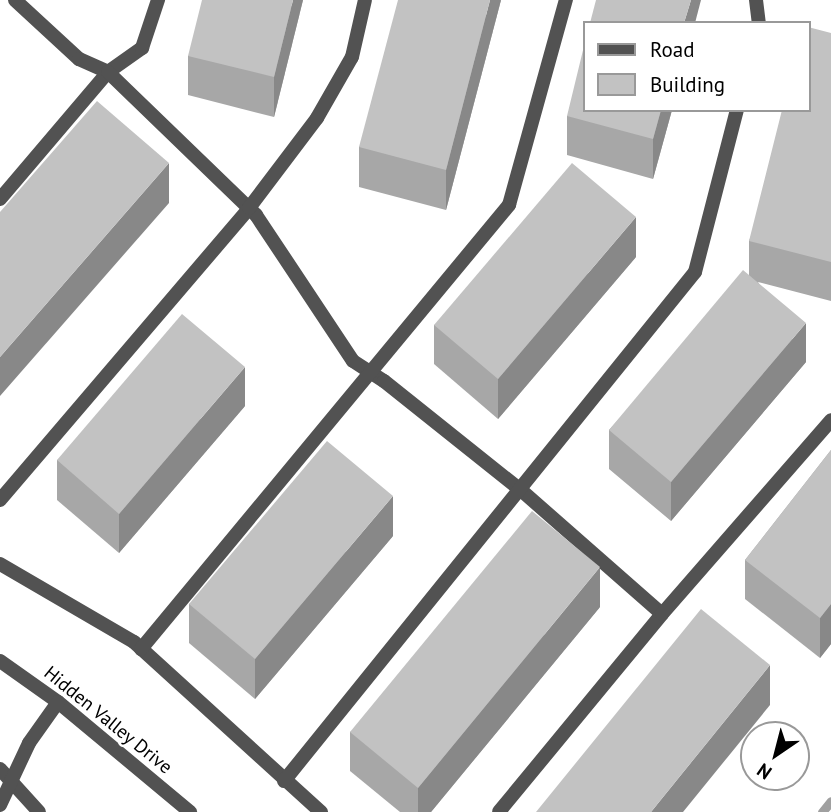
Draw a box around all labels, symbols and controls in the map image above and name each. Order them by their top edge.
legend [582,21,810,112]
text: Road [650,36,694,63]
text: Building [650,71,725,98]
street label: Hidden Valley Drive [39,661,177,779]
north arrow [740,721,810,791]
text: N [752,758,776,785]

